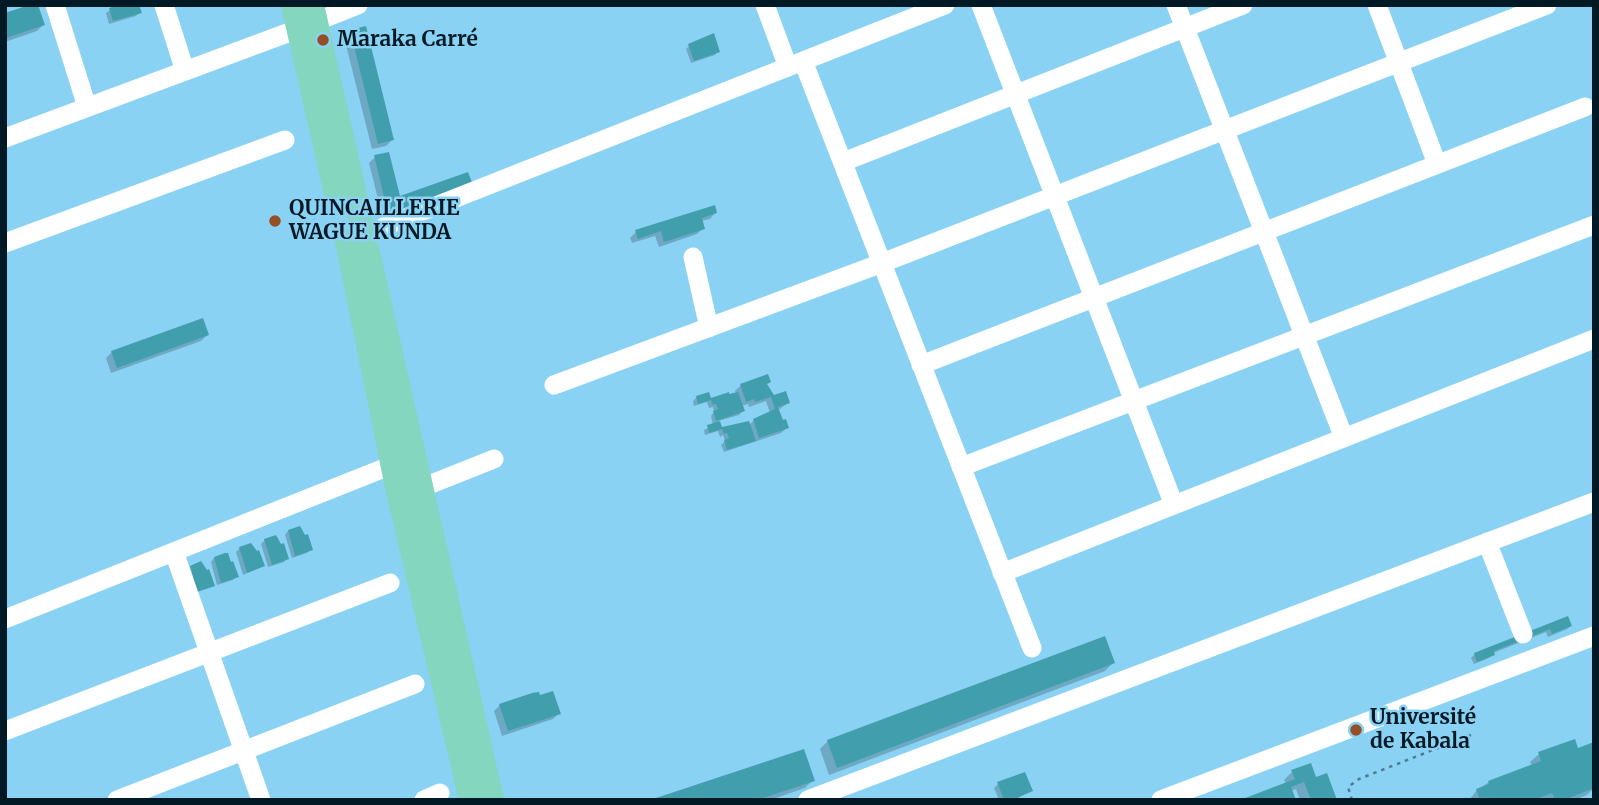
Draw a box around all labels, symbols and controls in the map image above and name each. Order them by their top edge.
place label: Maraka Carré [337,27,478,53]
marker: Maraka Carré [315,32,331,48]
place label: QUINCAILLERIE WAGUE KUNDA [289,196,460,246]
marker: QUINCAILLERIE WAGUE KUNDA [267,213,283,229]
place label: Université de Kabala [1370,705,1476,755]
marker: Université de Kabala [1348,722,1364,738]

